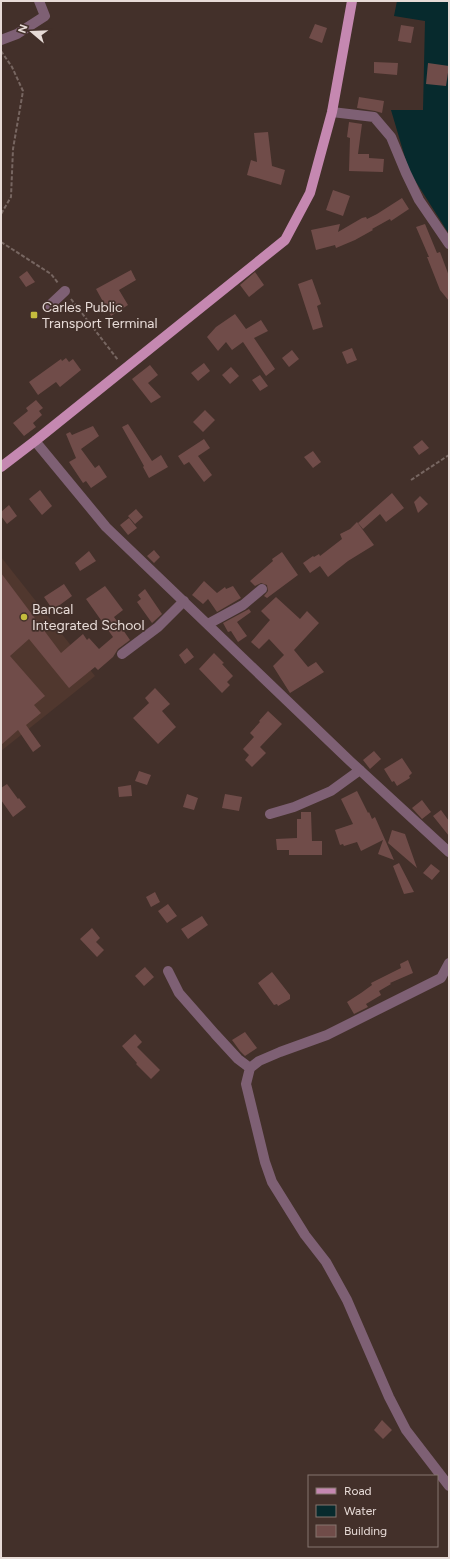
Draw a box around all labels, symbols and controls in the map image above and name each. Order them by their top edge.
north arrow [12,12,52,52]
text: N [15,23,31,35]
place label: Carles Public Transport Terminal [42,299,158,332]
marker: Carles Public Transport Terminal [29,310,39,320]
place label: Bancal Integrated School [32,601,144,634]
marker: Bancal Integrated School [19,612,29,622]
legend [308,1475,438,1547]
text: Road [344,1484,372,1498]
text: Water [344,1504,376,1518]
text: Building [344,1524,387,1538]

